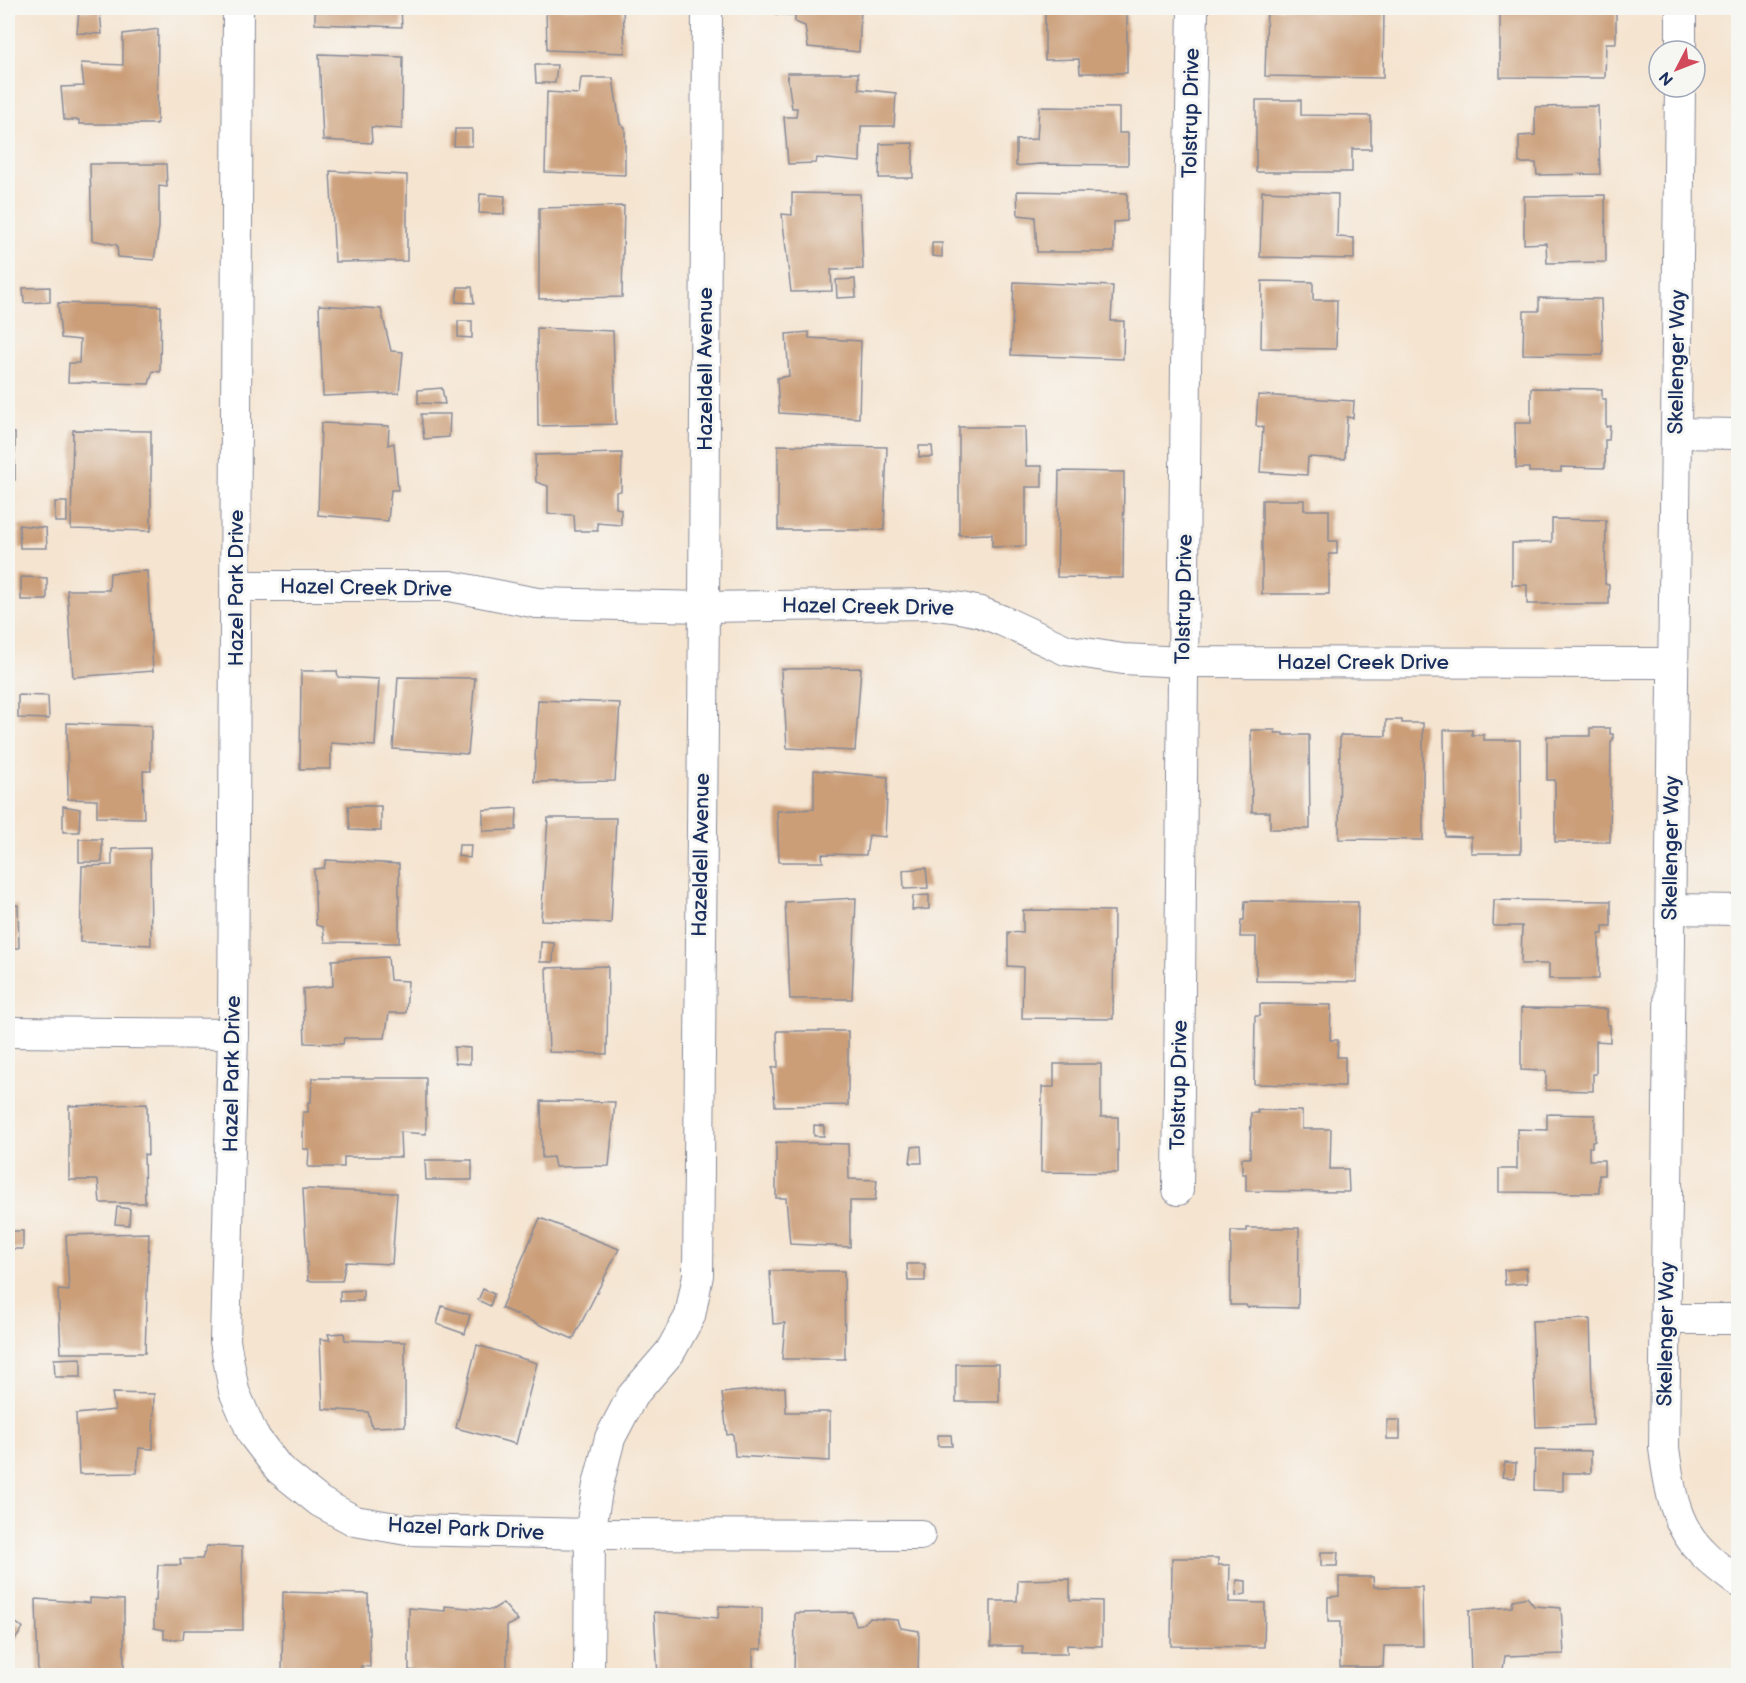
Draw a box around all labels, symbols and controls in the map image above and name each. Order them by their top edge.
north arrow [1647,39,1707,99]
street label: Tolstrup Drive [1177,48,1205,178]
text: N [1656,67,1678,89]
street label: Hazeldell Avenue [693,287,718,451]
street label: Skellenger Way [1663,289,1691,435]
street label: Hazel Park Drive [224,510,249,666]
street label: Tolstrup Drive [1170,534,1198,664]
street label: Hazel Creek Drive [280,574,452,602]
street label: Hazel Creek Drive [782,593,954,621]
street label: Hazel Creek Drive [1277,650,1449,675]
street label: Hazeldell Avenue [687,773,715,937]
street label: Skellenger Way [1657,775,1685,921]
street label: Hazel Park Drive [218,995,246,1153]
street label: Tolstrup Drive [1165,1020,1193,1150]
street label: Skellenger Way [1652,1261,1680,1407]
street label: Hazel Park Drive [387,1512,545,1546]

